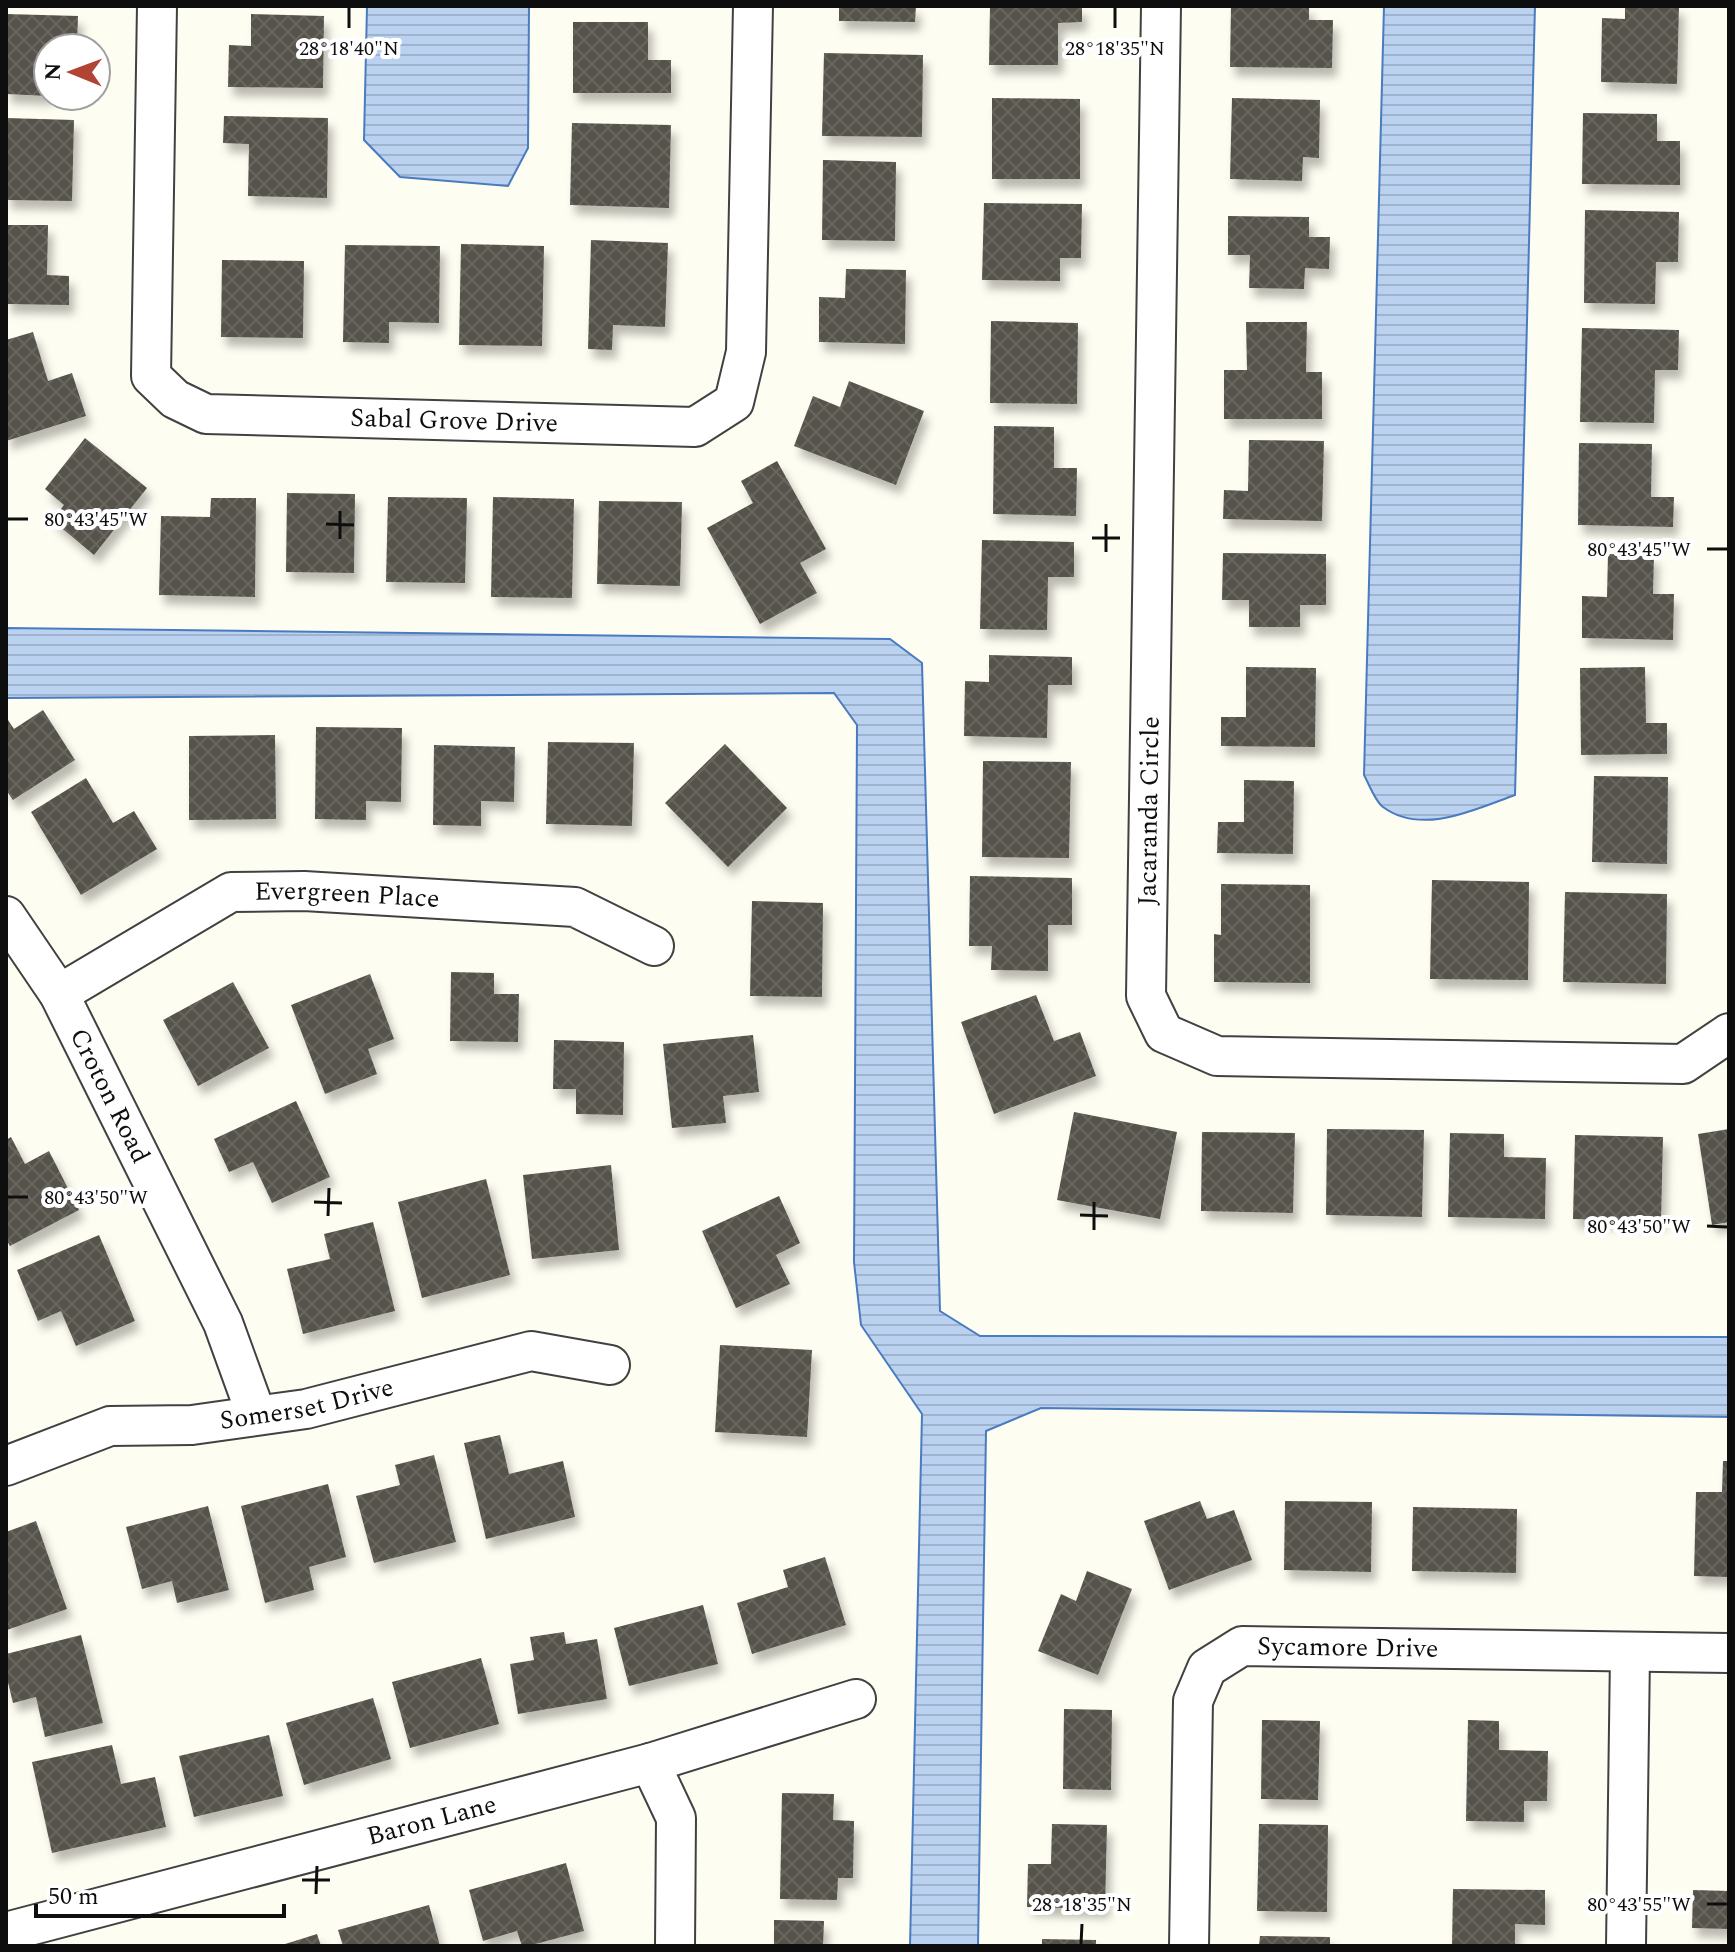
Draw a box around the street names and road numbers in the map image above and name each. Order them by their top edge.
street label: Sabal Grove Drive [350,398,559,443]
street label: Jacaranda Circle [1127,716,1171,906]
street label: Evergreen Place [254,871,441,919]
street label: Croton Road [59,1021,160,1170]
street label: Somerset Drive [217,1367,398,1441]
street label: Sycamore Drive [1257,1626,1439,1669]
street label: Baron Lane [362,1784,501,1857]

